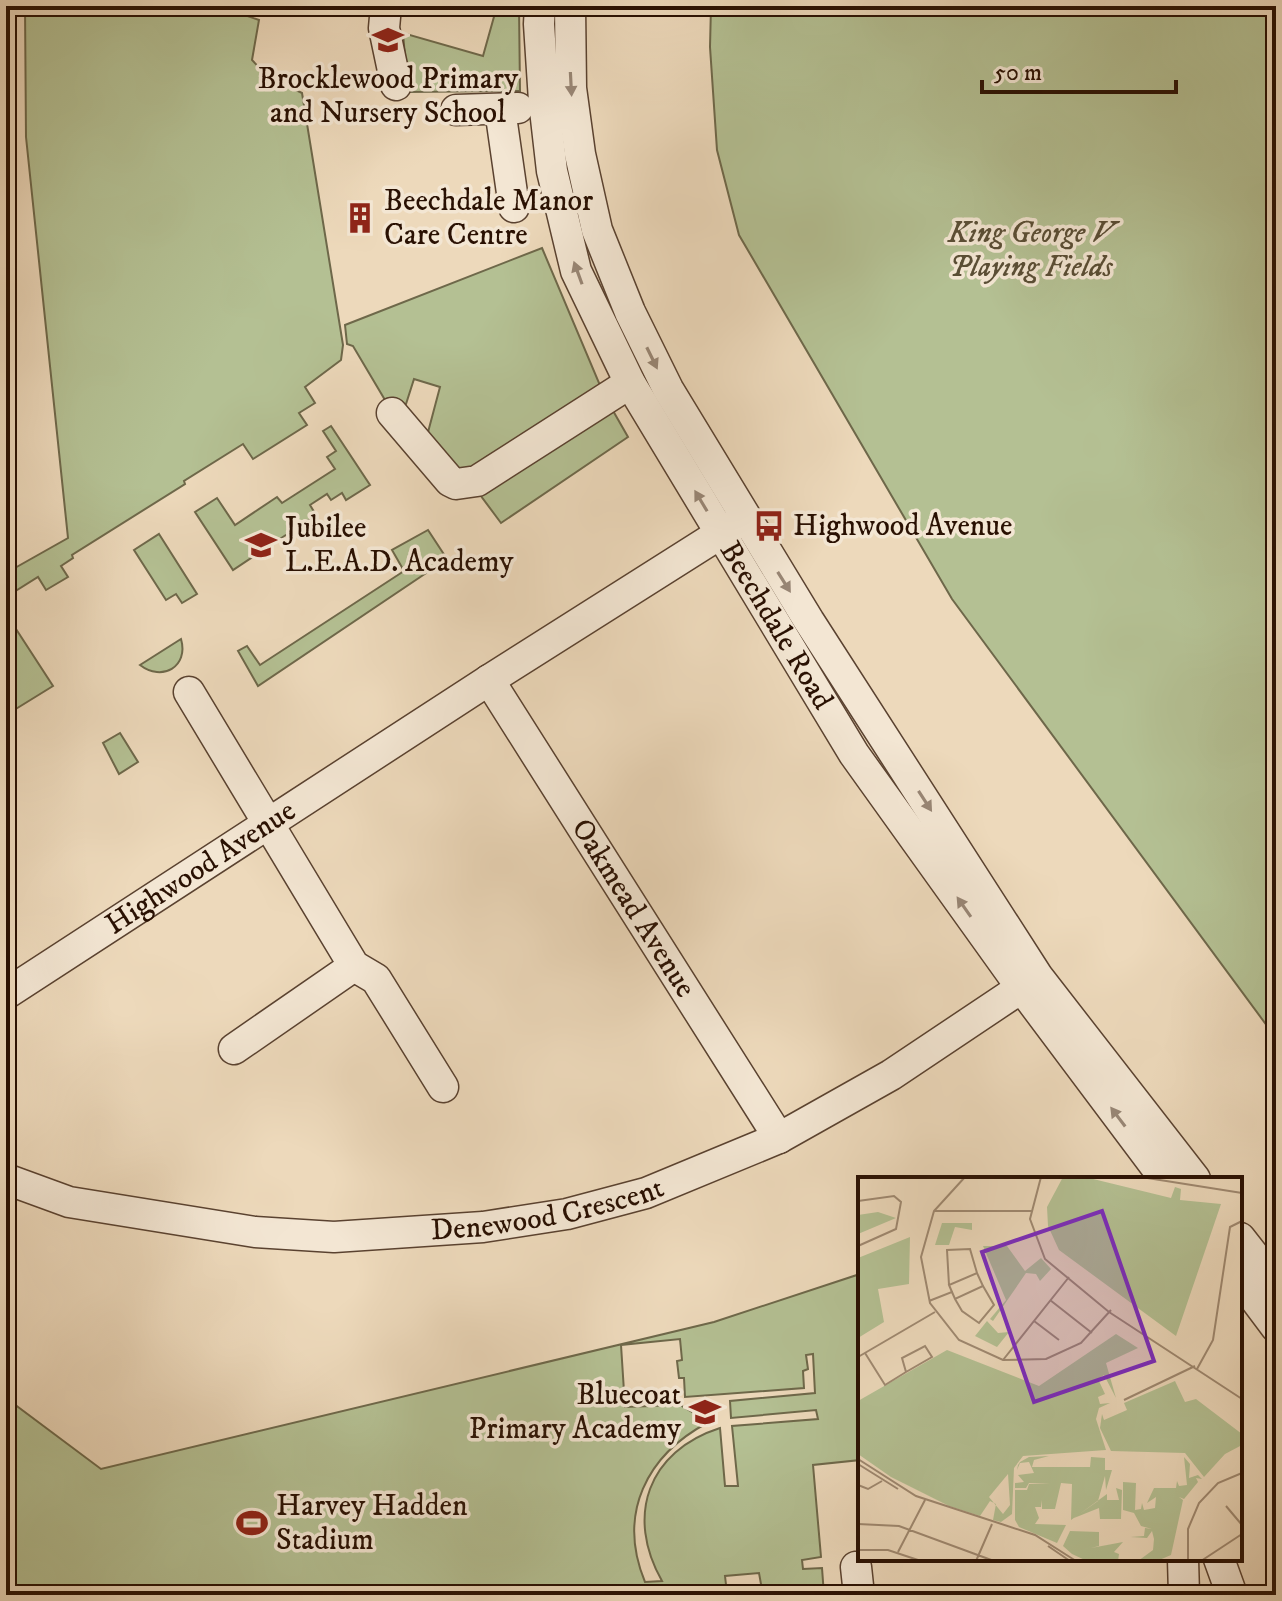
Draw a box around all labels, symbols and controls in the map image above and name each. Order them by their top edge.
school or university icon: Brocklewood Primary and Nursery School [371,23,405,57]
scale bar [982,44,1176,94]
text: 50 m [994,58,1042,88]
place label: Brocklewood Primary and Nursery School [258,61,519,132]
one-way arrow [565,72,578,97]
place label: Beechdale Manor Care Centre [384,183,593,254]
building icon: Beechdale Manor Care Centre [343,201,377,235]
park label: King George V Playing Fields [947,215,1121,286]
one-way arrow [571,261,584,285]
one-way arrow [646,346,659,369]
one-way arrow [694,490,708,512]
place label: Highwood Avenue [793,508,1012,545]
bus stop icon: Highwood Avenue [752,509,786,543]
place label: Jubilee L.E.A.D. Academy [282,510,514,581]
school or university icon: Jubilee L.E.A.D. Academy [244,528,278,562]
street label: Beechdale Road [711,535,841,716]
one-way arrow [777,571,791,593]
one-way arrow [917,790,932,811]
street label: Highwood Avenue [98,792,303,943]
street label: Oakmead Avenue [563,812,704,1004]
one-way arrow [957,896,972,917]
one-way arrow [1110,1106,1126,1127]
street label: Denewood Crescent [430,1169,669,1249]
inset map [858,1177,1242,1561]
place label: Bluecoat Primary Academy [469,1377,682,1448]
school or university icon: Bluecoat Primary Academy [688,1395,722,1429]
place label: Harvey Hadden Stadium [276,1488,468,1559]
sports icon: Harvey Hadden Stadium [235,1506,269,1540]

